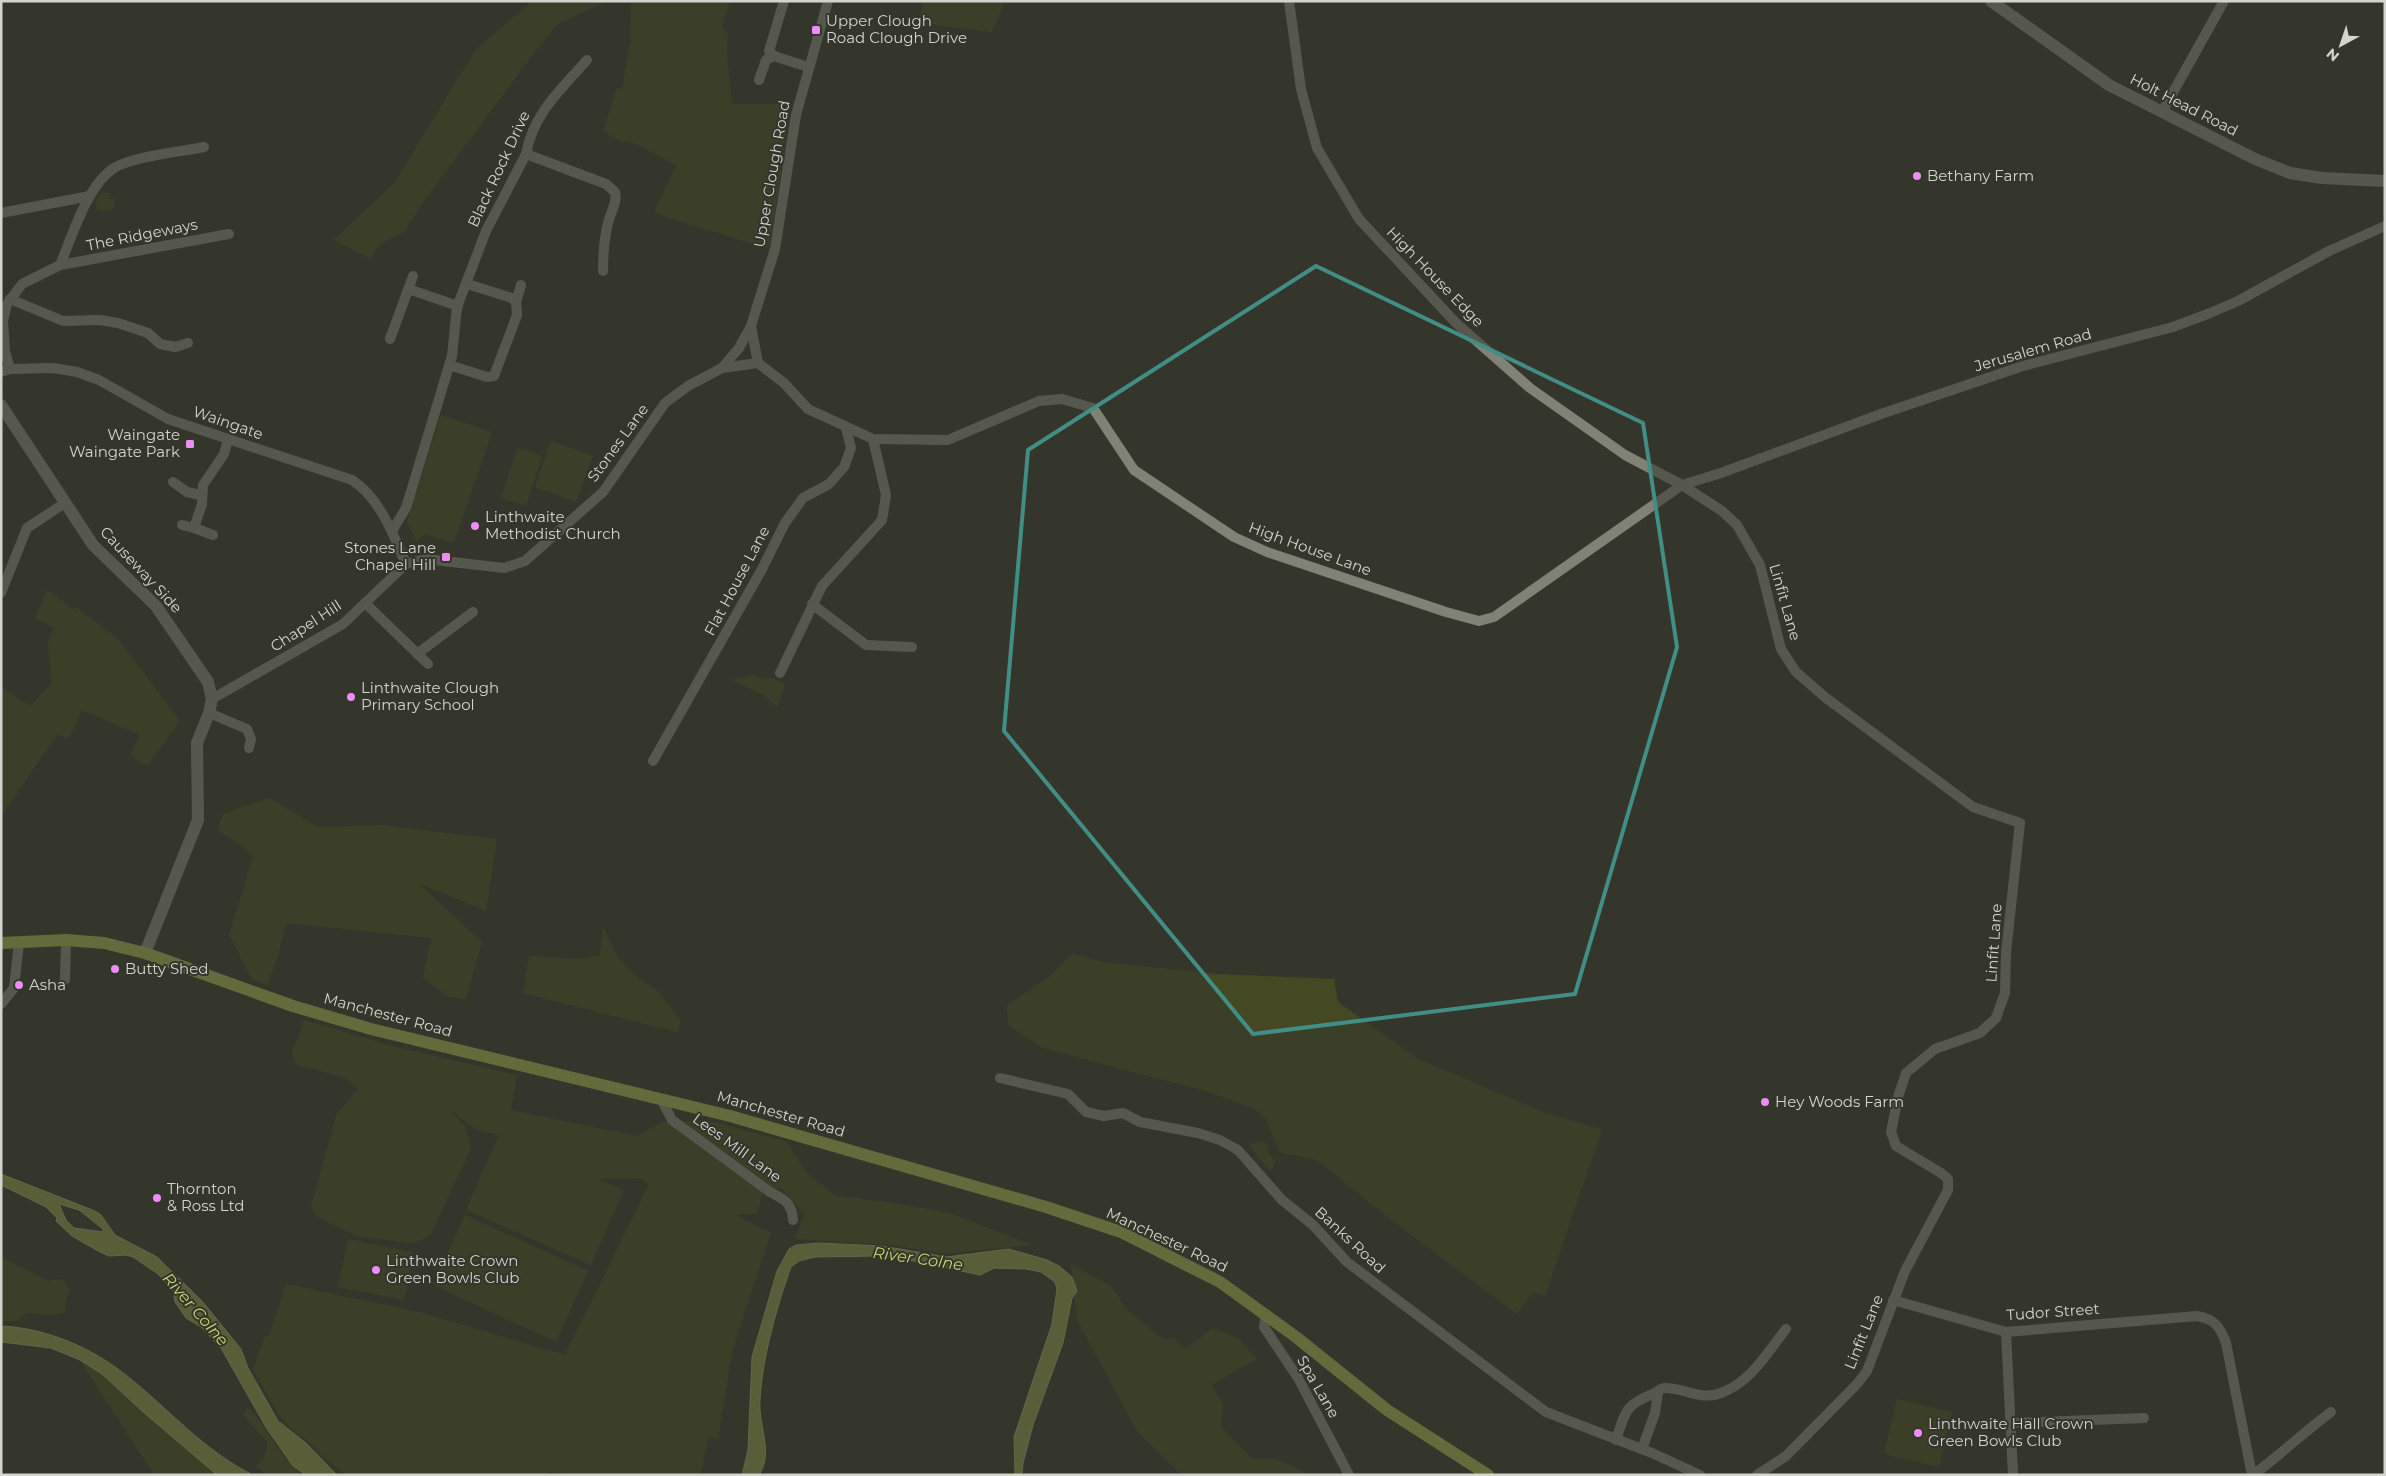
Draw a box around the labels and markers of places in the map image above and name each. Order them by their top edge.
place label: Upper Clough Road Clough Drive [826,11,967,47]
marker: Upper Clough Road Clough Drive [810,24,822,36]
place label: Bethany Farm [1927,166,2034,185]
marker: Bethany Farm [1911,170,1923,182]
place label: Waingate Waingate Park [69,425,180,461]
marker: Waingate Waingate Park [184,438,196,450]
place label: Linthwaite Methodist Church [485,507,621,543]
marker: Linthwaite Methodist Church [469,520,481,532]
place label: Stones Lane Chapel Hill [344,538,436,574]
marker: Stones Lane Chapel Hill [440,551,452,563]
place label: Linthwaite Clough Primary School [361,678,499,714]
marker: Linthwaite Clough Primary School [345,691,357,703]
place label: Butty Shed [125,959,208,978]
marker: Butty Shed [109,963,121,975]
place label: Asha [29,975,66,994]
marker: Asha [13,979,25,991]
place label: Hey Woods Farm [1775,1092,1904,1111]
marker: Hey Woods Farm [1759,1096,1771,1108]
place label: Thornton & Ross Ltd [167,1179,245,1215]
marker: Thornton & Ross Ltd [151,1192,163,1204]
place label: Linthwaite Crown Green Bowls Club [386,1251,520,1287]
marker: Linthwaite Crown Green Bowls Club [370,1264,382,1276]
place label: Linthwaite Hall Crown Green Bowls Club [1928,1414,2094,1450]
marker: Linthwaite Hall Crown Green Bowls Club [1912,1427,1924,1439]

